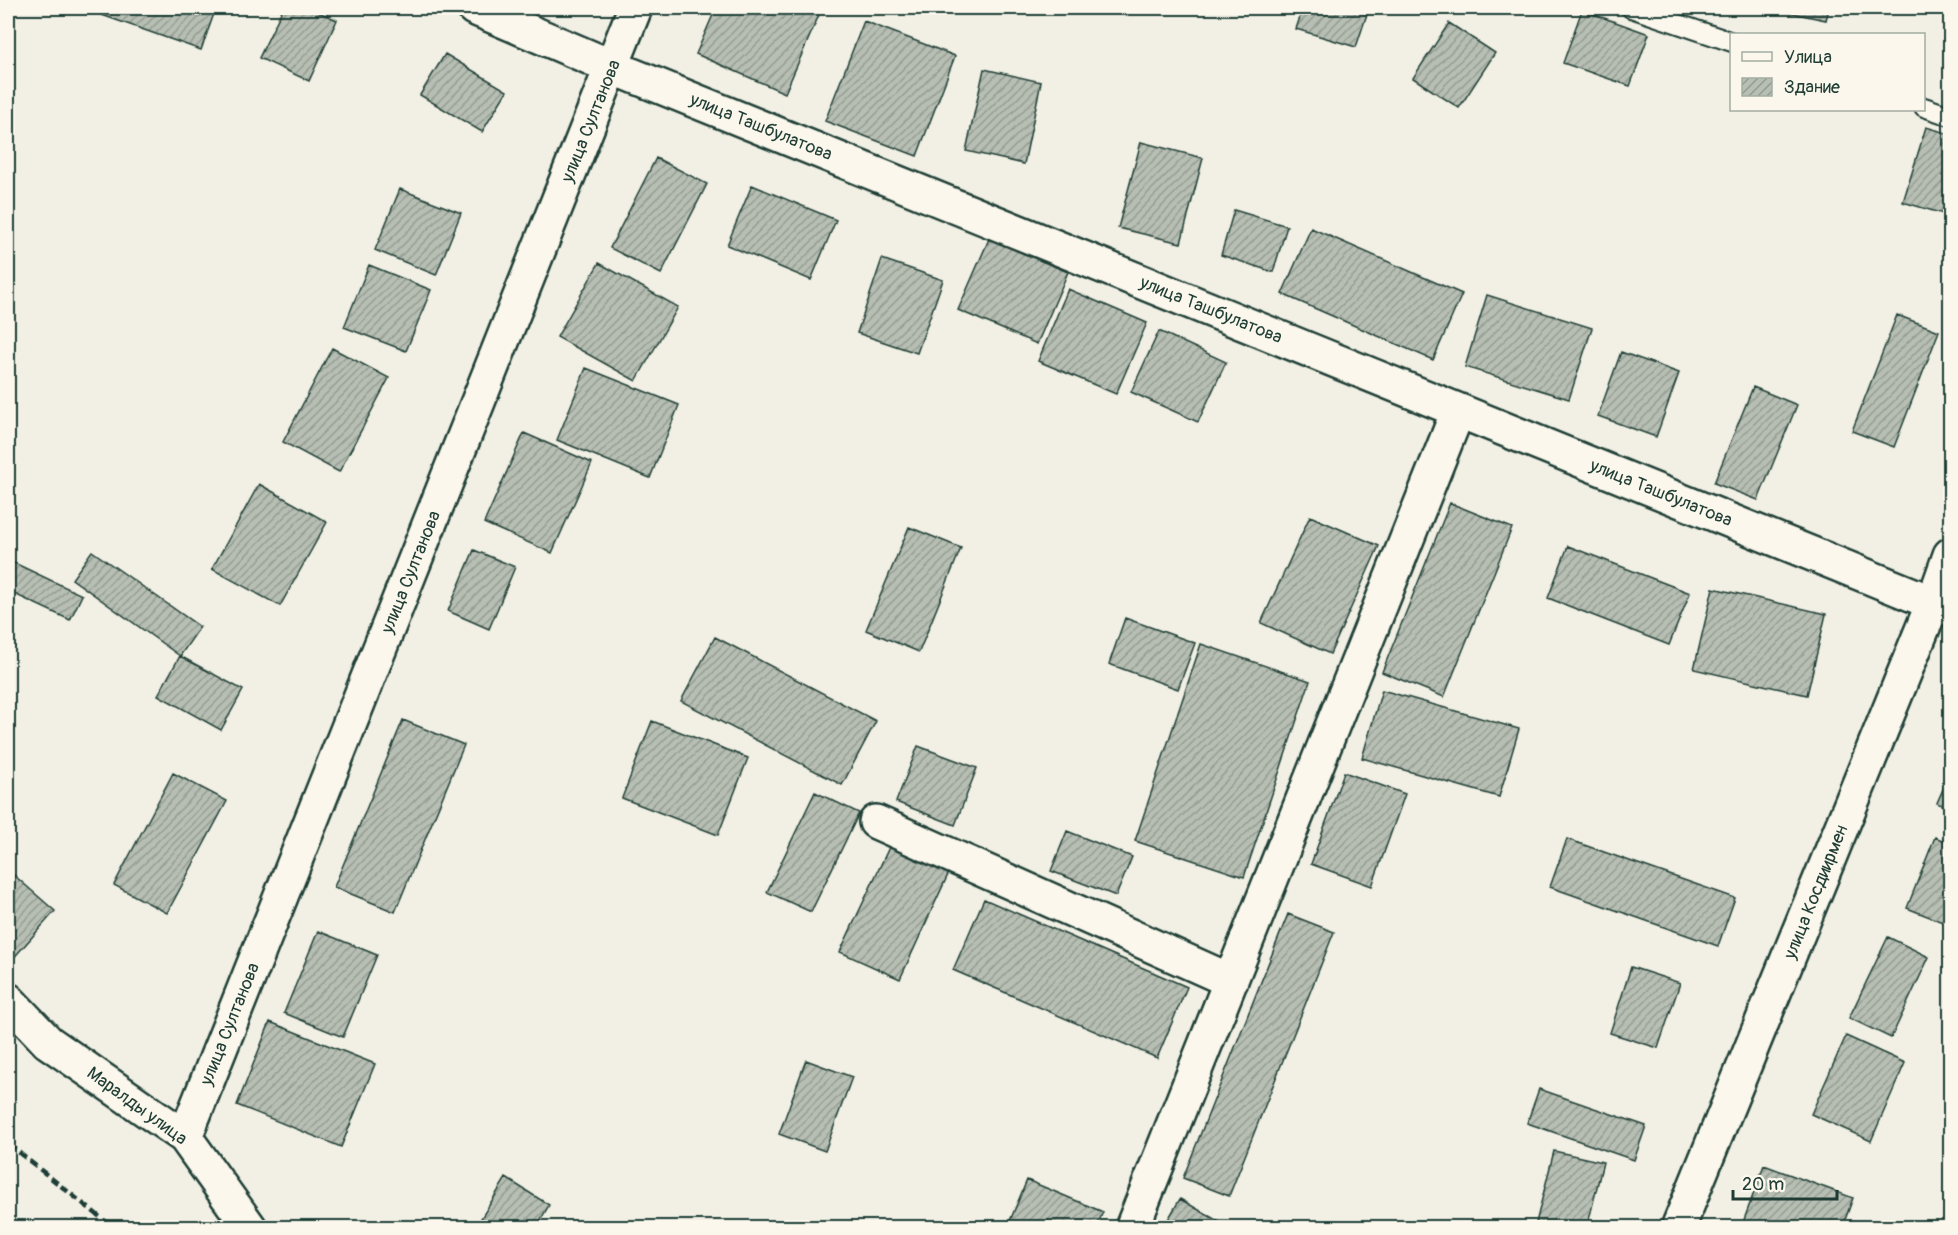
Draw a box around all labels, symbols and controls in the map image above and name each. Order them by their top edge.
legend [1730,33,1925,111]
text: Улица [1784,46,1832,69]
street label: улица Султанова [556,56,626,187]
text: Здание [1784,76,1840,99]
street label: улица Ташбулатова [685,88,836,166]
street label: улица Ташбулатова [1135,271,1286,349]
street label: улица Ташбулатова [1585,454,1736,532]
street label: улица Султанова [376,507,446,638]
street label: улица Косдиирмен [1778,821,1853,963]
street label: улица Султанова [195,959,265,1090]
street label: Маралды улица [82,1062,192,1150]
scale bar [1733,1163,1836,1201]
text: 20 m [1742,1173,1784,1196]

